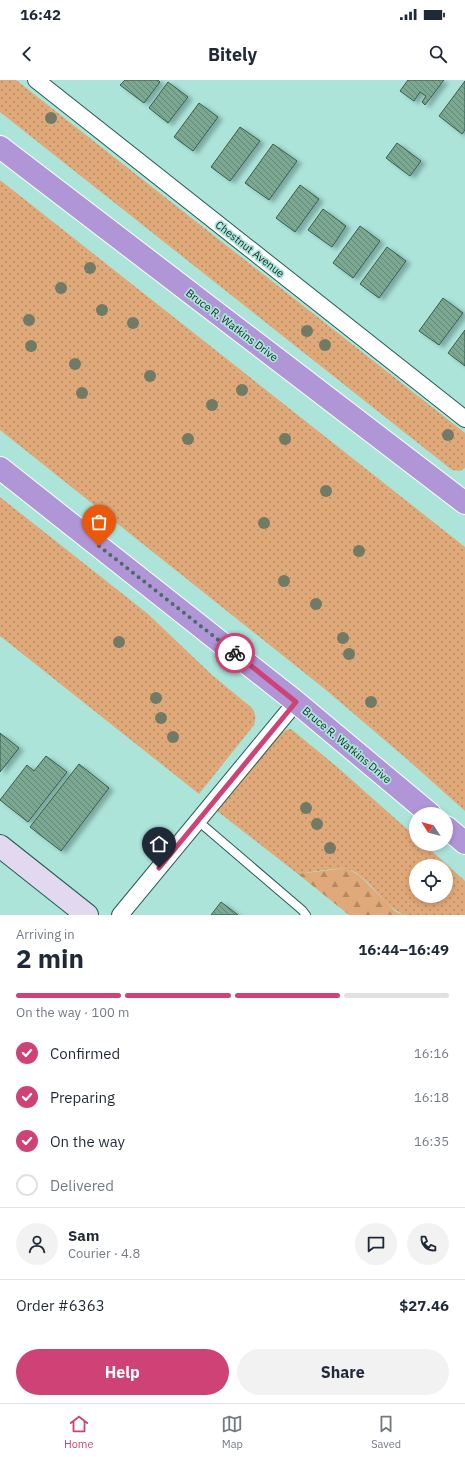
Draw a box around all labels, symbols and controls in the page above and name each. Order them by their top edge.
text: 16:42 [20,5,61,24]
icon: back [16,43,38,65]
text: Bitely [208,43,257,66]
icon: search [427,43,449,65]
street label: Chestnut Avenue [213,218,287,280]
street label: Bruce R. Watkins Drive [183,286,281,364]
pin [82,505,116,546]
icon: bag [88,511,110,533]
courier [215,633,255,673]
icon: bike [224,642,246,664]
street label: Bruce R. Watkins Drive [300,704,394,786]
north arrow [409,807,453,851]
map controls [409,807,453,903]
pin [142,827,176,868]
icon: home [148,833,170,855]
button: locate [409,859,453,903]
text: Arriving in [16,926,75,943]
text: 16:44–16:49 [358,940,449,959]
text: 2 min [16,941,84,975]
text: On the way · 100 m [16,1004,129,1021]
icon: check [16,1042,38,1064]
text: Confirmed [50,1044,120,1063]
text: 16:16 [414,1045,449,1062]
icon: check [16,1086,38,1108]
text: Preparing [50,1088,115,1107]
text: 16:18 [414,1089,449,1106]
icon: check [16,1130,38,1152]
text: On the way [50,1132,125,1151]
text: 16:35 [414,1133,449,1150]
text: Delivered [50,1176,114,1195]
button: person [16,1223,58,1265]
button: chat [355,1223,397,1265]
button: phone [407,1223,449,1265]
text: Sam [68,1226,99,1245]
text: Courier · 4.8 [68,1245,140,1262]
text: Order #6363 [16,1296,105,1315]
text: $27.46 [399,1296,449,1315]
button: Help [16,1349,229,1395]
button: Share [237,1349,449,1395]
tab: Home [64,1413,94,1451]
tab: Map [221,1413,243,1451]
tab: Saved [371,1413,401,1451]

